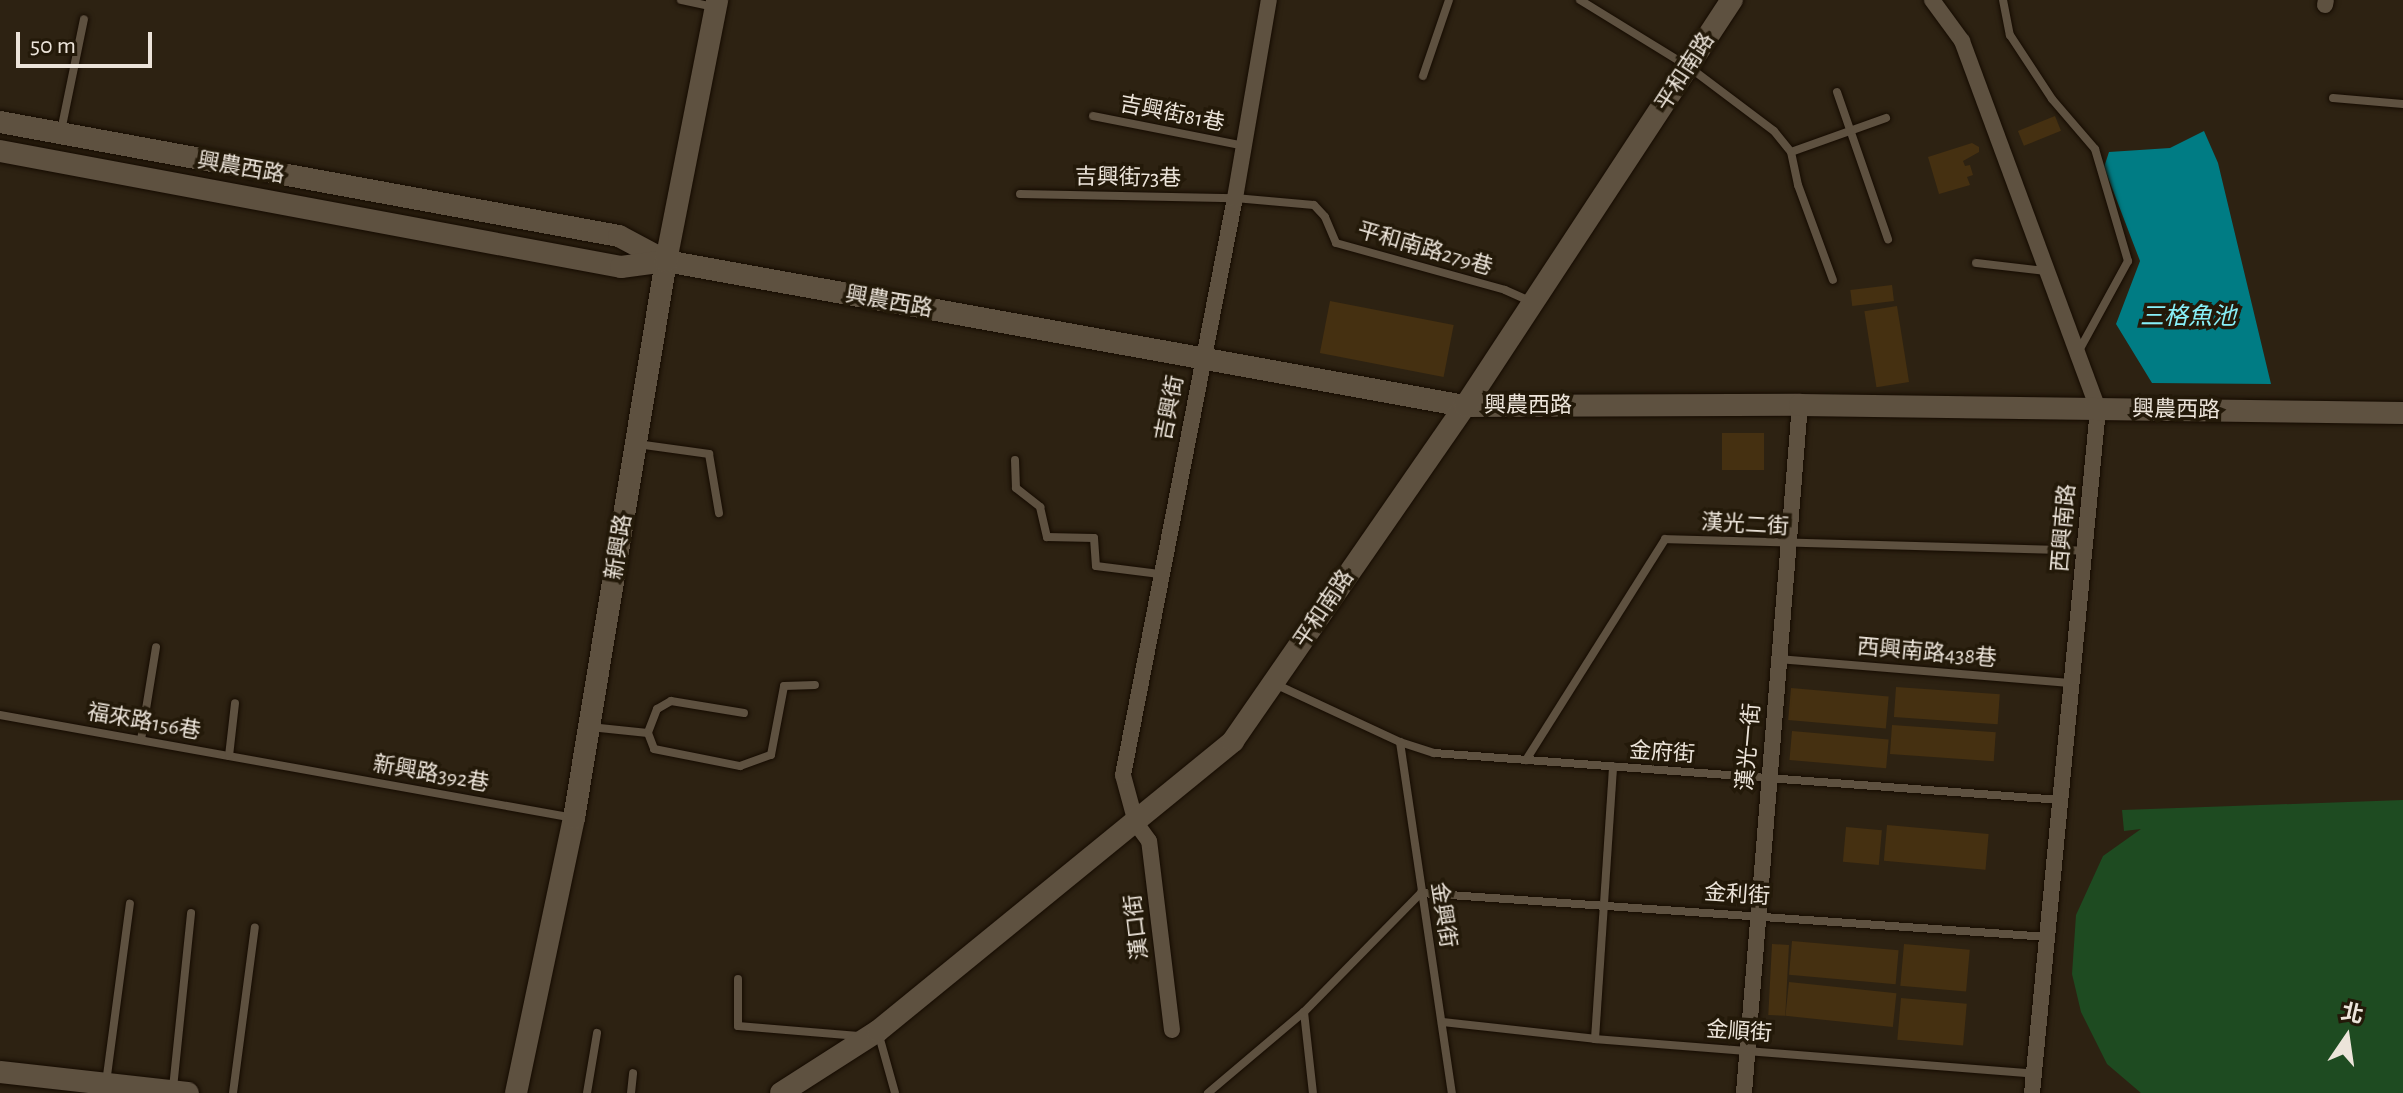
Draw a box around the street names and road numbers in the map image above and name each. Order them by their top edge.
street label: 平和南路 [1650,28,1720,116]
street label: 吉興街81巷 [1117,91,1227,137]
street label: 興農西路 [195,147,287,189]
street label: 吉興街73巷 [1075,164,1181,192]
street label: 平和南路279巷 [1354,217,1496,281]
street label: 興農西路 [843,281,935,323]
street label: 吉興街 [1151,373,1189,443]
street label: 興農西路 [1484,393,1572,419]
street label: 興農西路 [2132,396,2220,424]
street label: 西興南路 [2047,483,2081,573]
street label: 漢光二街 [1700,510,1790,540]
street label: 新興路 [601,512,637,582]
street label: 平和南路 [1288,565,1360,653]
street label: 西興南路438巷 [1856,634,1998,672]
street label: 福來路156巷 [85,699,203,745]
street label: 漢光一街 [1732,702,1766,792]
street label: 金府街 [1628,738,1696,768]
street label: 新興路392巷 [371,751,491,797]
street label: 金興街 [1425,880,1461,950]
street label: 金利街 [1703,880,1771,910]
street label: 漢口街 [1120,893,1154,961]
street label: 金順街 [1705,1017,1773,1047]

